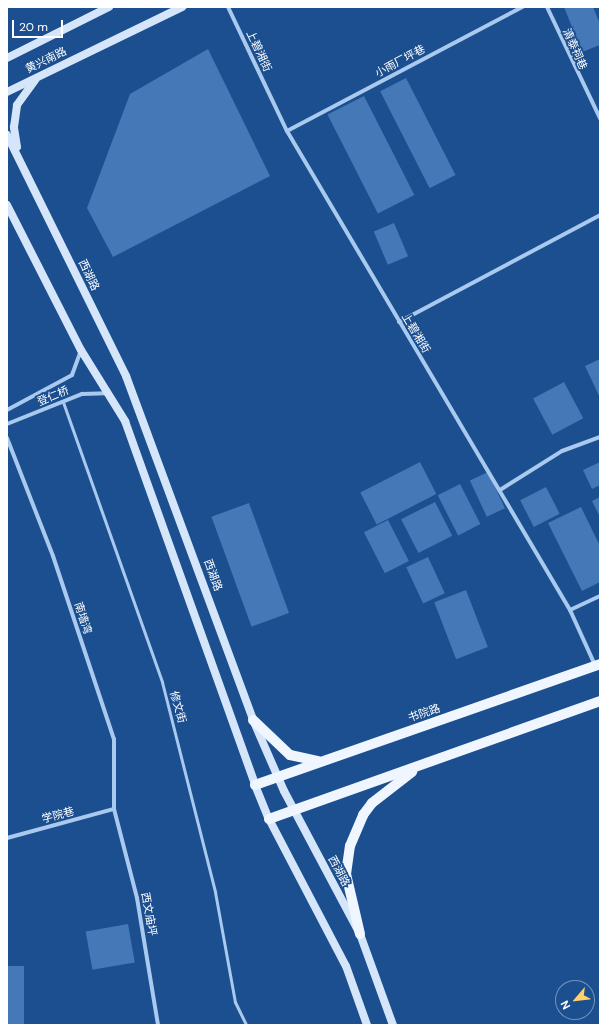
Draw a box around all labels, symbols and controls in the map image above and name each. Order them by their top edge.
scale bar [14,12,65,38]
text: 20 m [19,19,48,35]
street label: 清泰祠巷 [560,26,590,72]
street label: 上碧湘街 [244,28,274,74]
street label: 小雨厂坪巷 [373,42,427,80]
street label: 黄兴南路 [23,44,69,76]
street label: 西湖路 [76,257,102,293]
street label: 上碧湘街 [399,311,433,355]
street label: 登仁桥 [35,383,71,409]
street label: 西湖路 [201,557,225,593]
street label: 南墙湾 [72,600,94,636]
street label: 修文街 [167,689,189,725]
street label: 书院路 [406,701,442,725]
street label: 学院巷 [40,804,76,826]
street label: 西湖路 [325,853,353,889]
street label: 西文庙坪 [139,891,159,937]
north arrow [555,980,595,1020]
text: N [557,998,573,1012]

